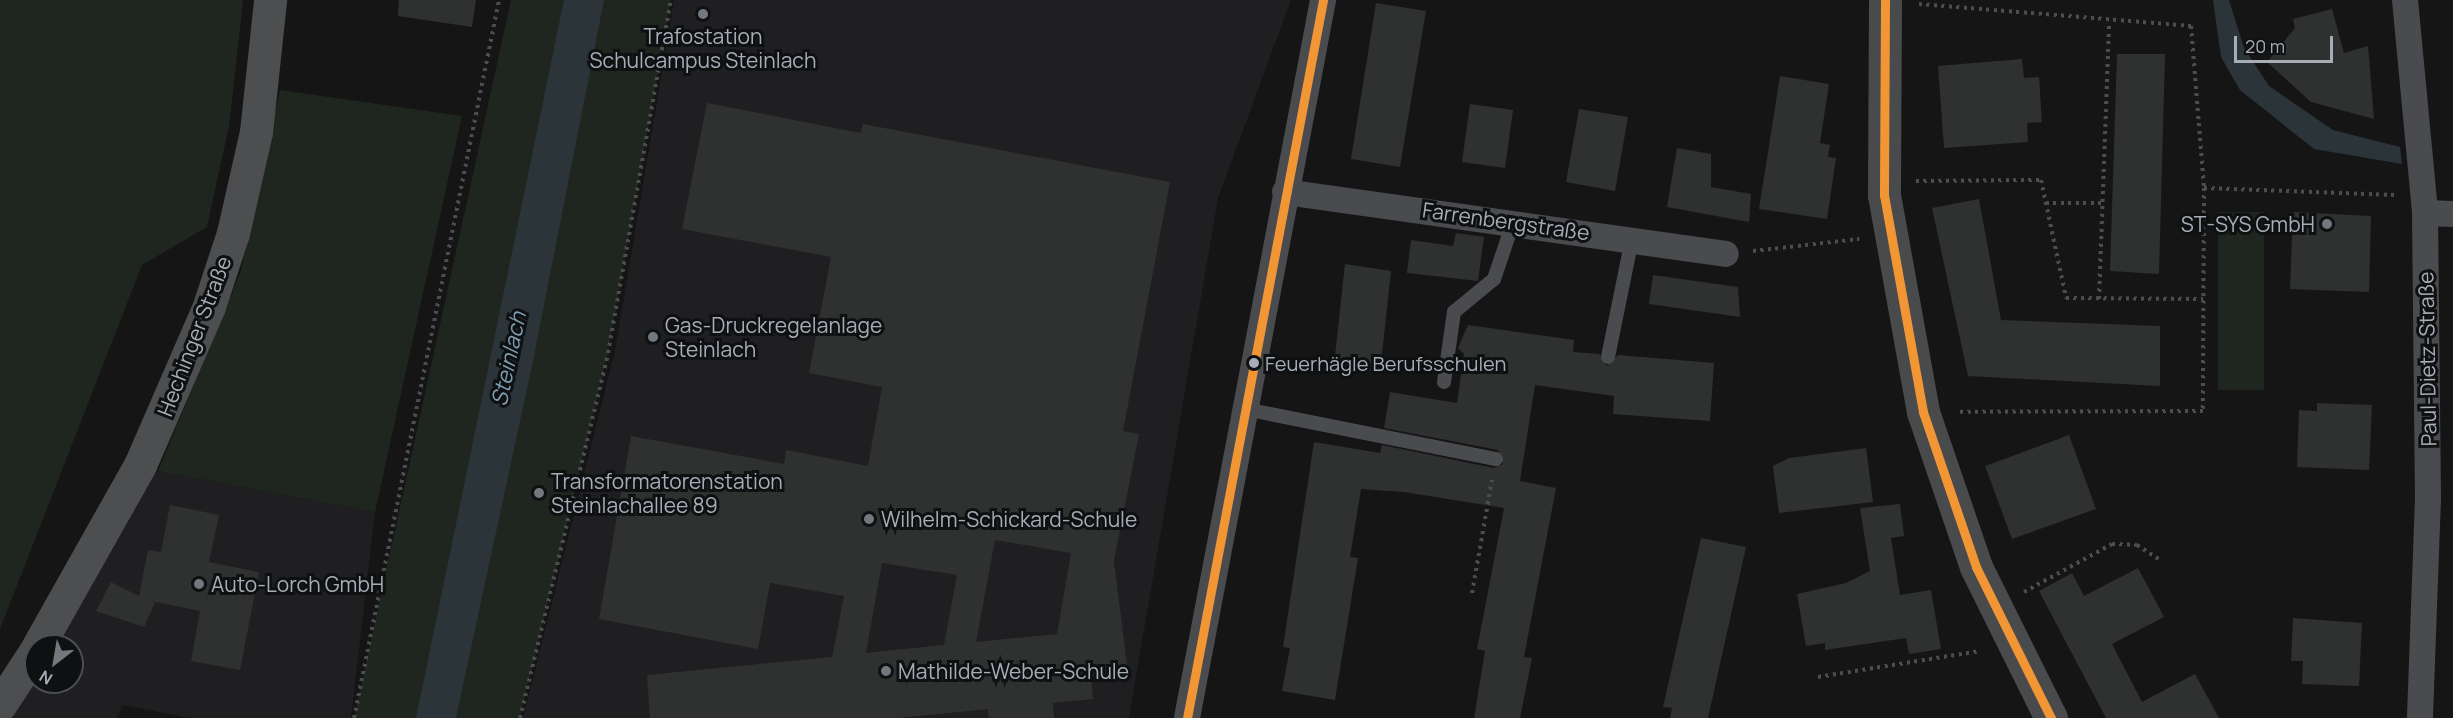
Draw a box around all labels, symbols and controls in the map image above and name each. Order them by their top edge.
marker: Trafostation Schulcampus Steinlach [696,7,710,21]
place label: Trafostation Schulcampus Steinlach [590,23,816,73]
scale bar [2237,24,2336,62]
text: 20 m [2245,34,2285,58]
street label: Farrenbergstraße [1421,197,1591,245]
place label: ST-SYS GmbH [2181,211,2315,237]
marker: ST-SYS GmbH [2320,217,2334,231]
street label: Hechinger Straße [152,252,236,420]
street label: Paul-Dietz-Straße [2413,271,2441,447]
water label: Steinlach [486,309,532,409]
place label: Gas-Druckregelanlage Steinlach [665,312,882,362]
marker: Gas-Druckregelanlage Steinlach [646,330,660,344]
place label: Feuerhägle Berufsschulen [1265,351,1506,375]
marker: Feuerhägle Berufsschulen [1248,357,1260,369]
place label: Transformatorenstation Steinlachallee 89 [551,468,783,518]
marker: Transformatorenstation Steinlachallee 89 [532,486,546,500]
place label: Wilhelm-Schickard-Schule [881,506,1137,532]
marker: Wilhelm-Schickard-Schule [862,512,876,526]
place label: Auto-Lorch GmbH [211,571,384,597]
marker: Auto-Lorch GmbH [192,577,206,591]
north arrow [24,634,84,694]
place label: Mathilde-Weber-Schule [898,658,1129,684]
marker: Mathilde-Weber-Schule [879,664,893,678]
text: N [35,665,56,690]

